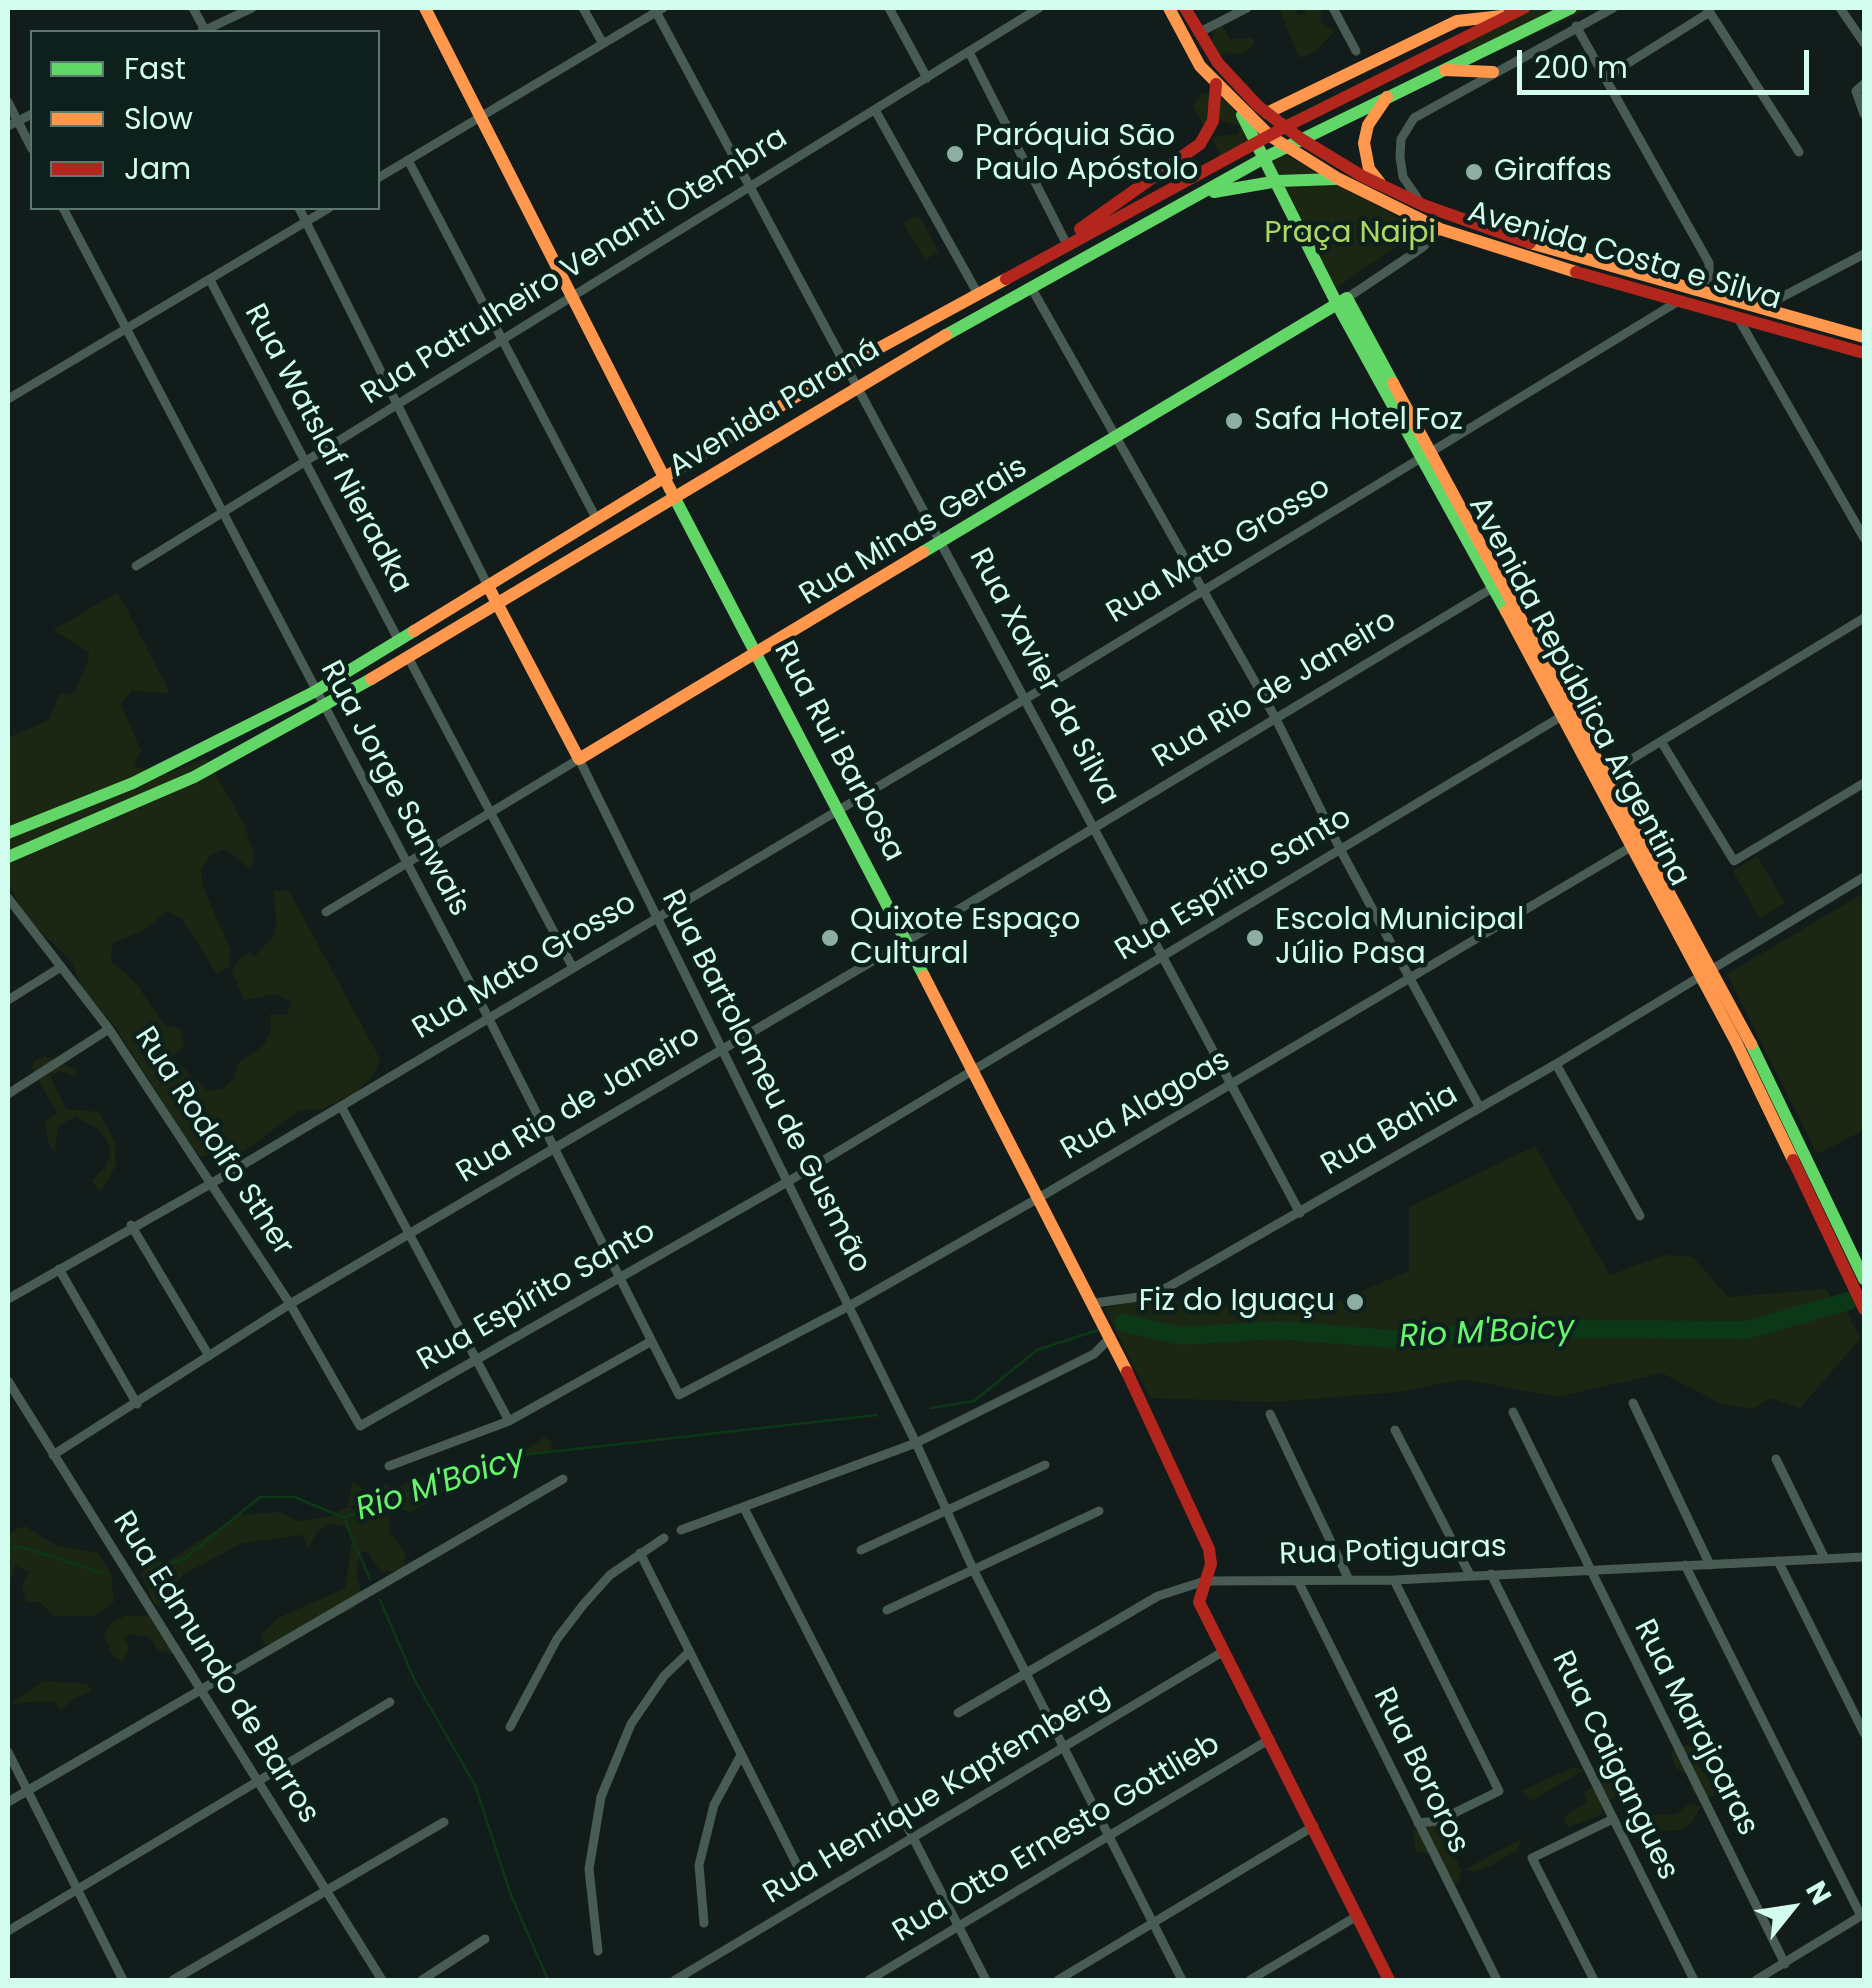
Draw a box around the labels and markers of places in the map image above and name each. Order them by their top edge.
place label: Paróquia São Paulo Apóstolo [975,119,1198,190]
marker: Paróquia São Paulo Apóstolo [944,143,966,165]
place label: Giraffas [1494,154,1612,190]
marker: Giraffas [1463,161,1485,183]
place label: Safa Hotel Foz [1254,403,1463,439]
marker: Safa Hotel Foz [1223,410,1245,432]
place label: Quixote Espaço Cultural [850,903,1080,974]
place label: Escola Municipal Júlio Pasa [1275,903,1524,974]
marker: Quixote Espaço Cultural [819,927,841,949]
marker: Escola Municipal Júlio Pasa [1244,927,1266,949]
place label: Fiz do Iguaçu [1139,1284,1335,1320]
marker: Fiz do Iguaçu [1344,1291,1366,1313]

